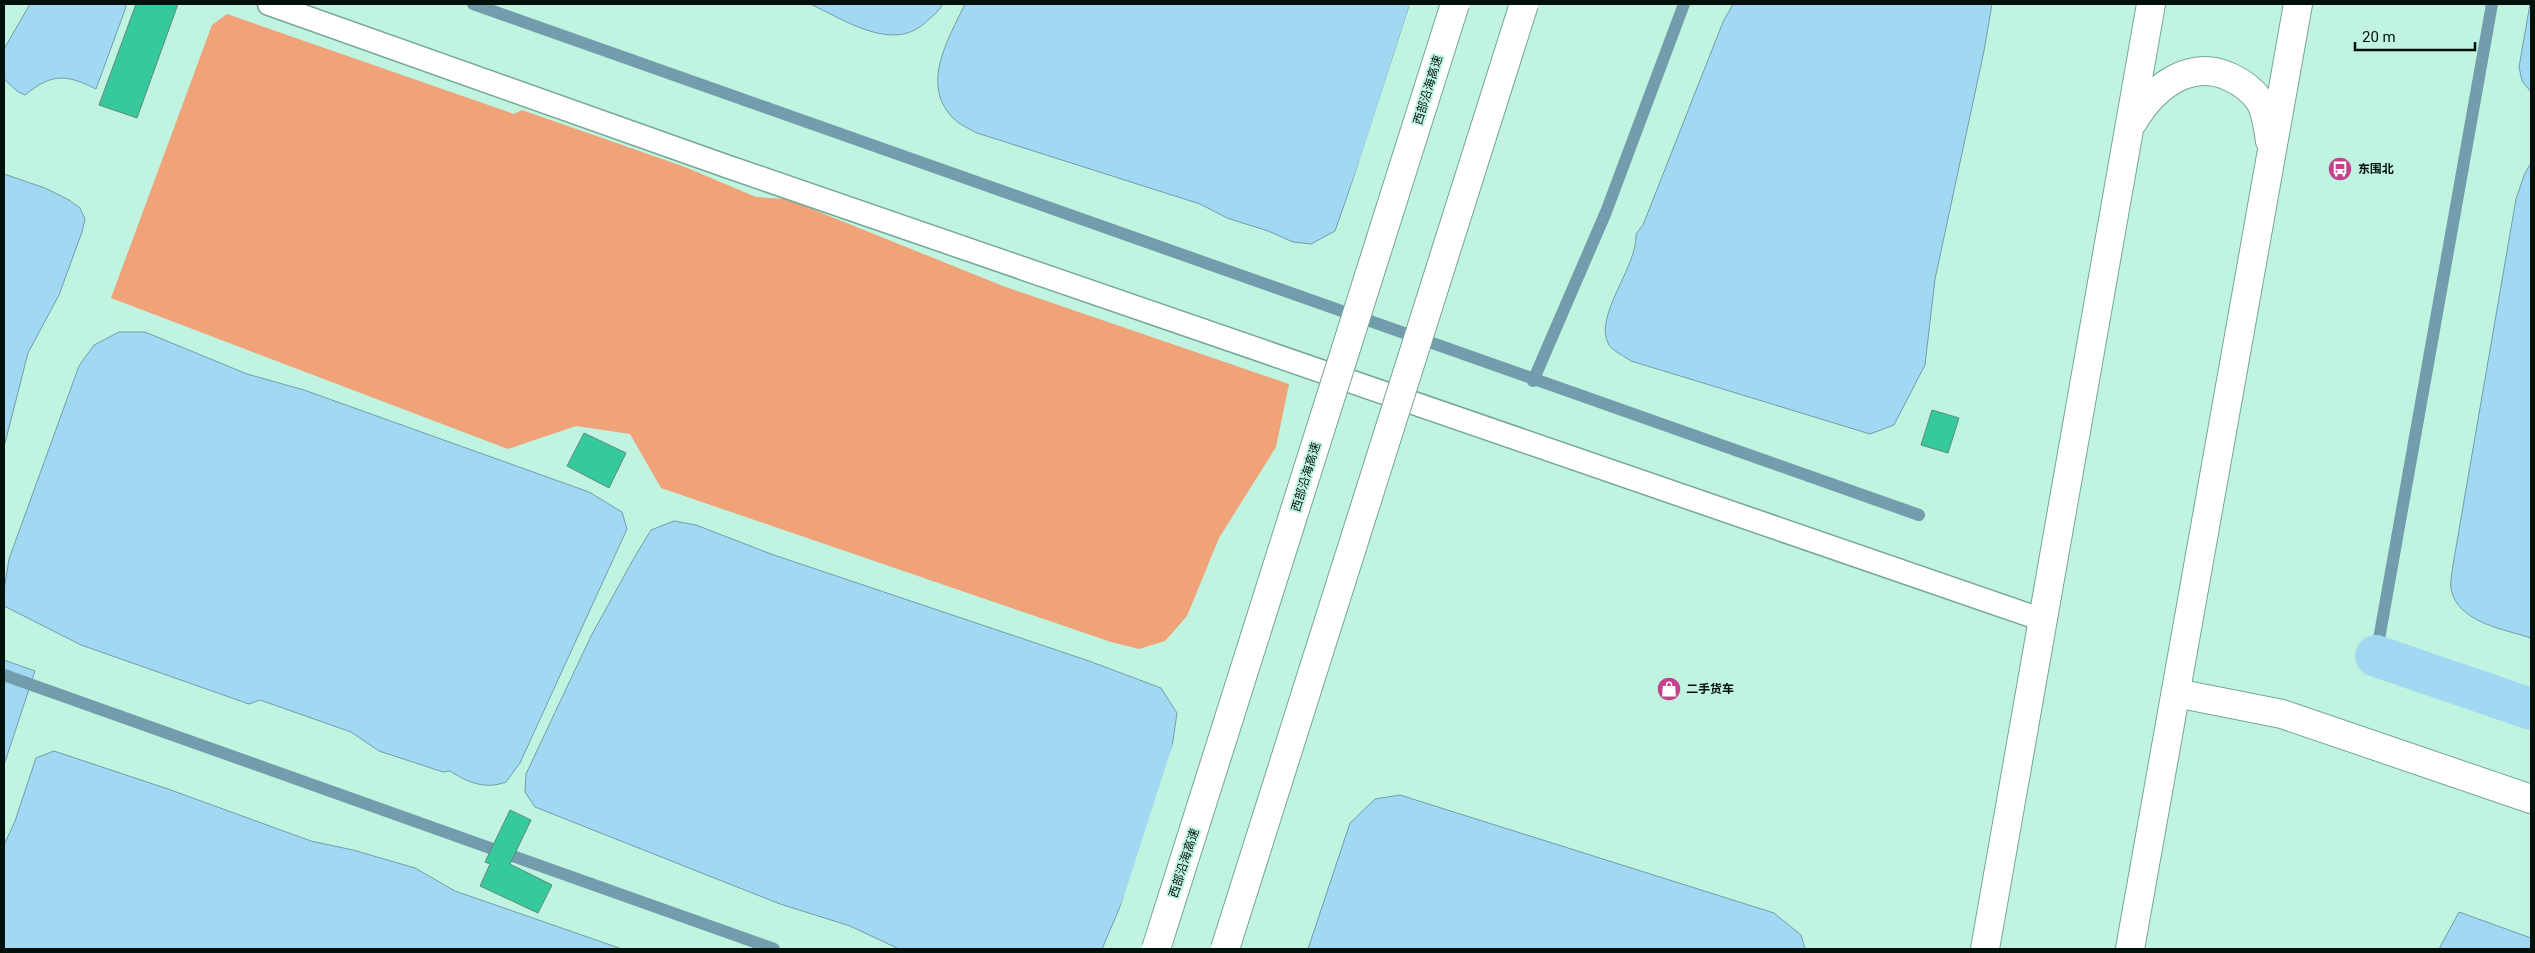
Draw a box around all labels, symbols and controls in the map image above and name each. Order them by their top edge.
scale bar [2355,20,2475,52]
text: 20 m [2362,28,2396,46]
street label: 西部沿海高速 [1411,54,1445,126]
bus stop icon: 东围北 [2327,156,2353,182]
place label: 东围北 [2358,162,2394,176]
street label: 西部沿海高速 [1289,441,1323,513]
shop icon: 二手货车 [1656,676,1682,702]
place label: 二手货车 [1686,682,1734,696]
street label: 西部沿海高速 [1166,827,1202,899]

